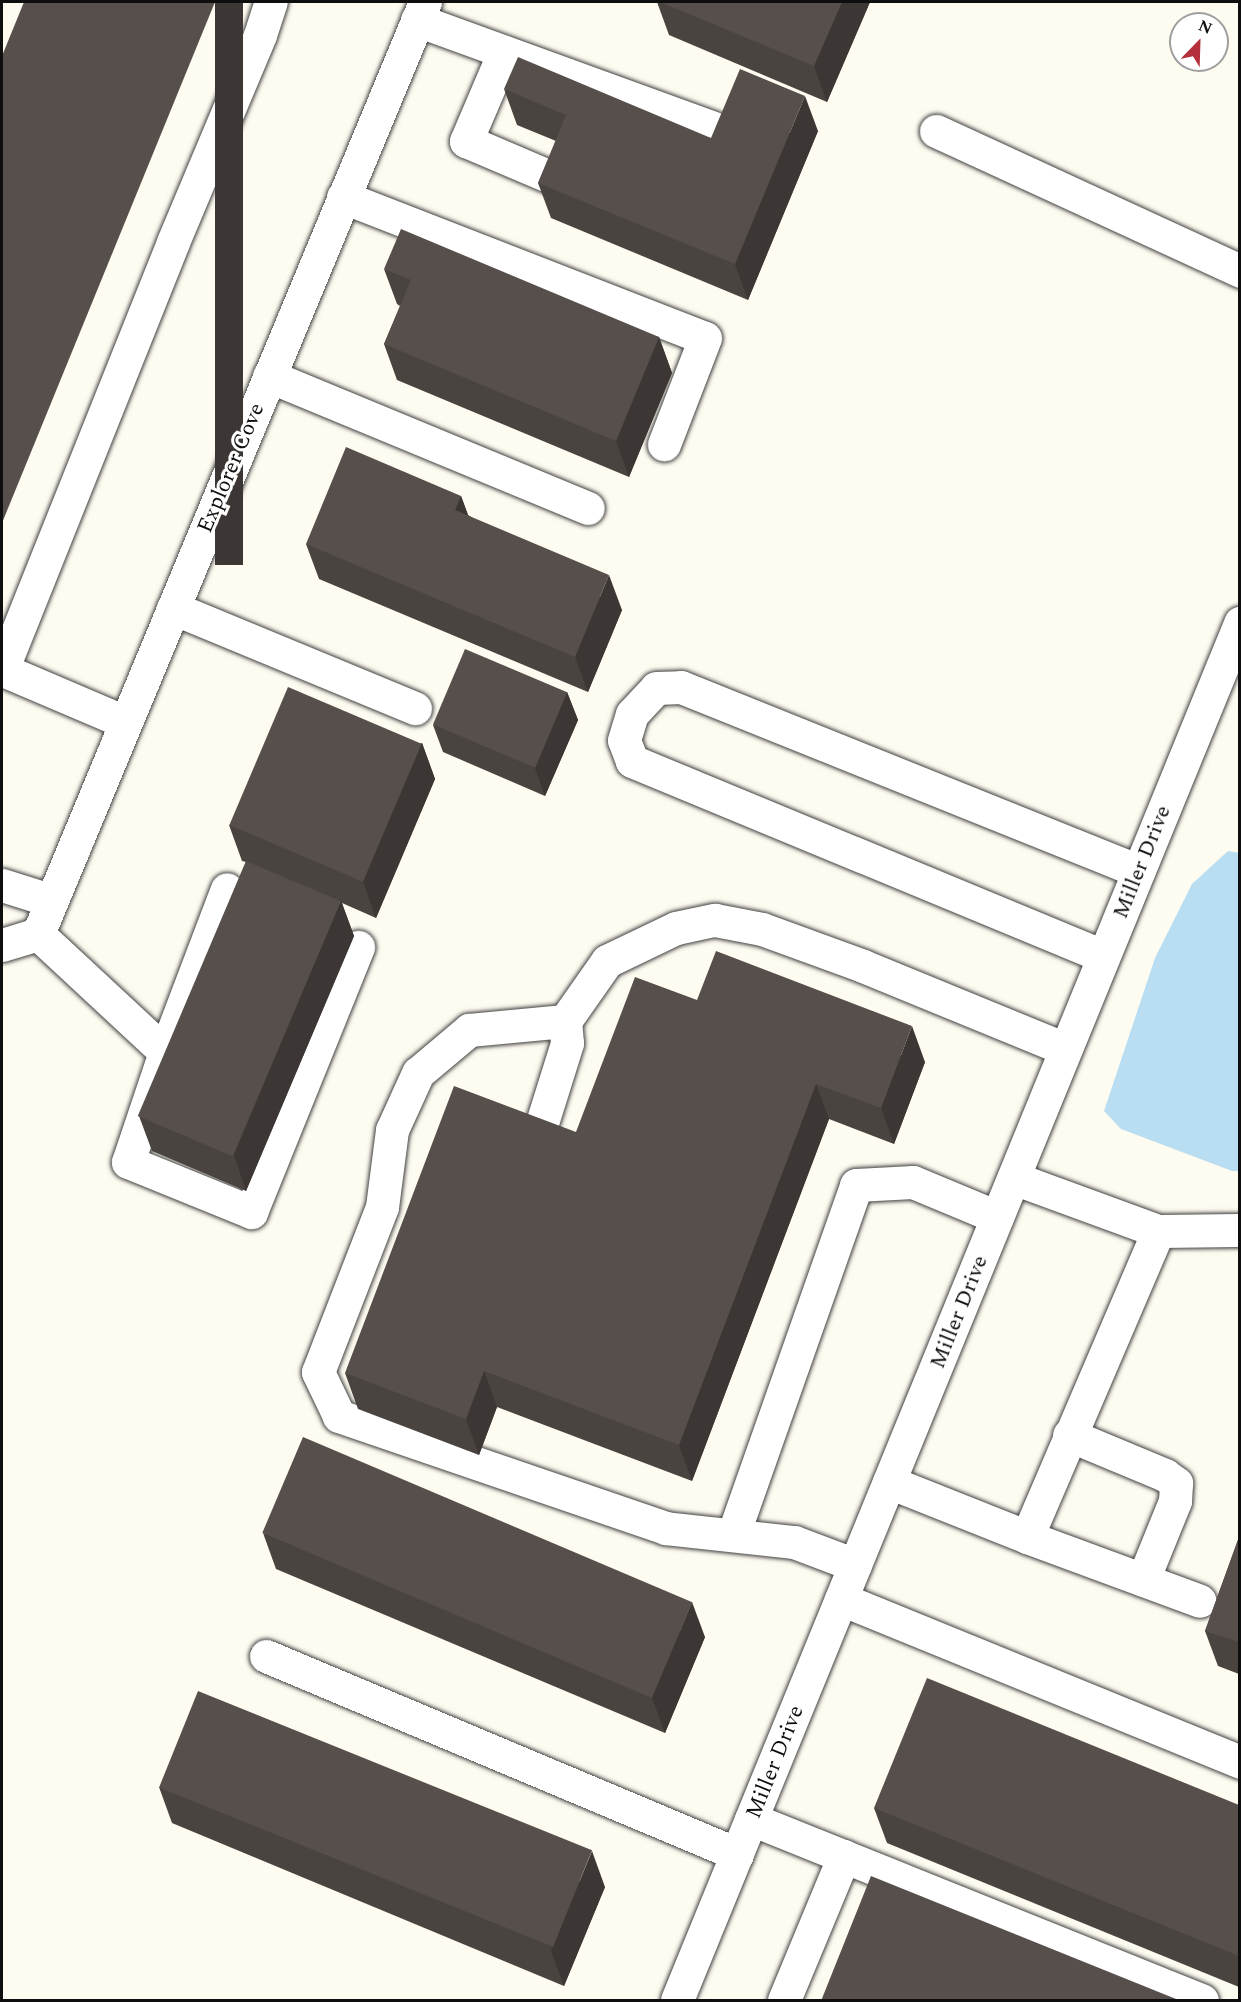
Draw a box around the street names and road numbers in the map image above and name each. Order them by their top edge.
street label: Explorer Cove [192,399,270,537]
street label: Miller Drive [1107,802,1177,922]
street label: Miller Drive [924,1252,994,1372]
street label: Miller Drive [740,1702,810,1822]

